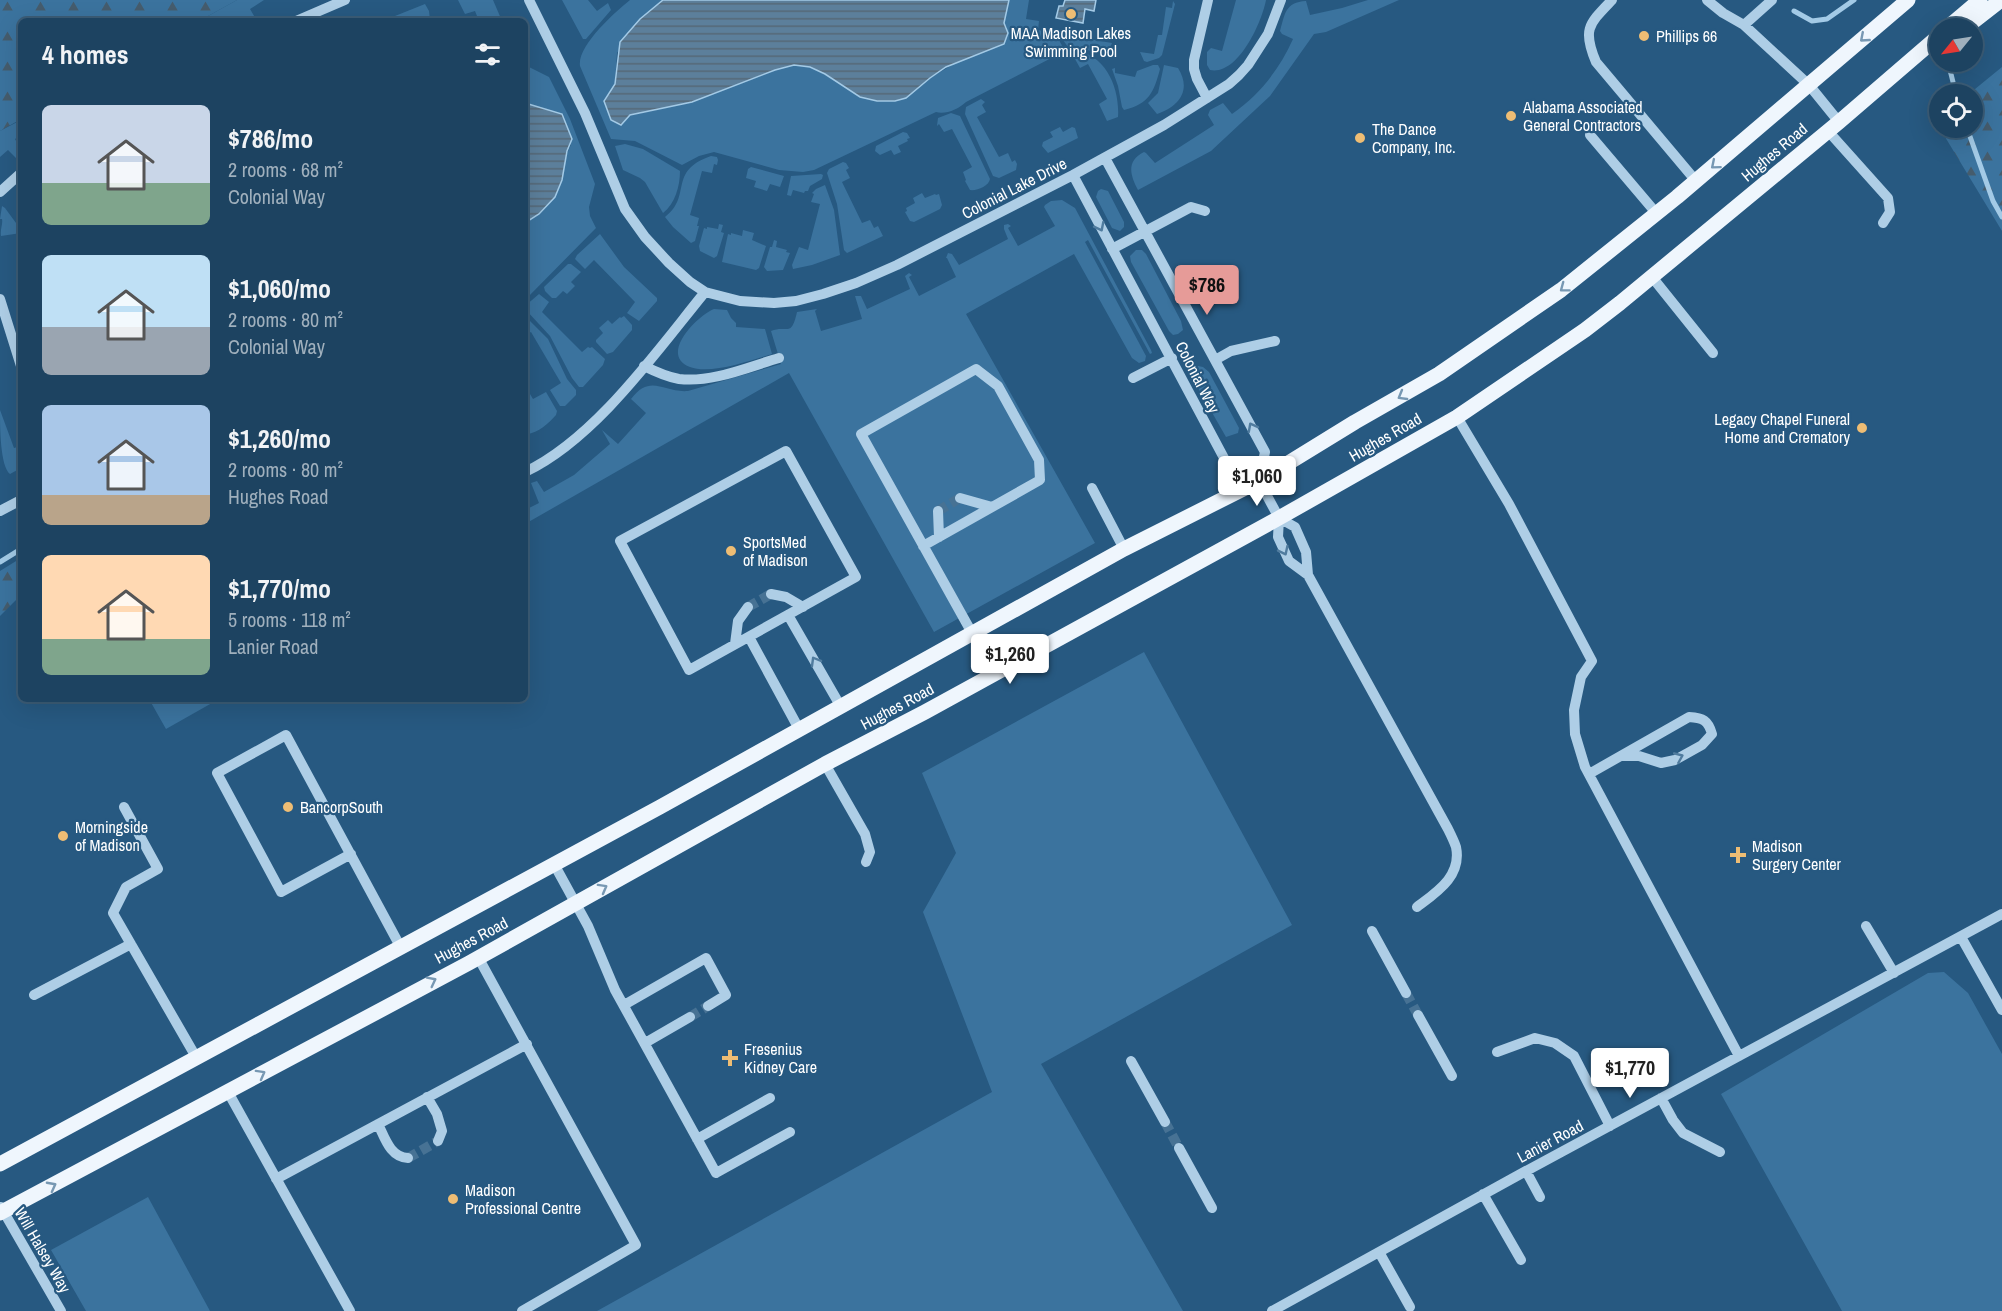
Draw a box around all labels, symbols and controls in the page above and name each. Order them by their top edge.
marker: MAA Madison Lakes Swimming Pool [1064,7,1078,21]
north arrow [1929,18,1983,72]
map controls [1929,18,1983,138]
place label: MAA Madison Lakes Swimming Pool [1011,22,1131,62]
place label: Phillips 66 [1656,25,1717,47]
marker: Phillips 66 [1637,29,1651,43]
one-way arrow [1860,31,1870,42]
text: 4 homes [42,37,129,72]
icon: filters [471,38,504,71]
button: locate [1929,84,1983,138]
place label: Alabama Associated General Contractors [1522,96,1643,136]
marker: Alabama Associated General Contractors [1504,109,1518,123]
place label: The Dance Company, Inc. [1372,118,1456,158]
street label: Hughes Road [1736,118,1812,186]
text: $786/mo [228,121,313,156]
icon: home [90,129,162,201]
marker: The Dance Company, Inc. [1353,131,1367,145]
street label: Colonial Lake Drive [958,152,1070,224]
text: 2 rooms · 68 m² [228,156,343,183]
one-way arrow [1711,157,1722,168]
text: Colonial Way [228,183,325,210]
one-way arrow [1093,221,1105,232]
pin: $786 [1171,265,1243,316]
text: $1,060/mo [228,271,331,306]
text: $786 [1189,271,1225,298]
icon: home [90,279,162,351]
one-way arrow [1560,280,1571,291]
text: 2 rooms · 80 m² [228,306,343,333]
text: Colonial Way [228,333,325,360]
street label: Colonial Way [1171,337,1226,417]
one-way arrow [1398,388,1408,400]
street label: Hughes Road [1345,407,1425,467]
place label: Legacy Chapel Funeral Home and Crematory [1714,408,1850,448]
text: $1,260/mo [228,421,331,456]
marker: Legacy Chapel Funeral Home and Crematory [1855,421,1869,435]
one-way arrow [1248,423,1259,433]
icon: home [90,429,162,501]
text: 2 rooms · 80 m² [228,456,343,483]
pin: $1,060 [1208,456,1306,507]
text: $1,060 [1232,462,1282,489]
text: Hughes Road [228,483,328,510]
place label: SportsMed of Madison [743,531,808,571]
marker: SportsMed of Madison [724,544,738,558]
one-way arrow [1277,545,1289,556]
text: $1,770/mo [228,571,331,606]
icon: home [90,579,162,651]
text: 5 rooms · 118 m² [228,606,351,633]
text: Lanier Road [228,633,318,660]
pin: $1,260 [961,634,1059,685]
text: $1,260 [985,640,1035,667]
one-way arrow [810,657,822,667]
street label: Hughes Road [856,677,938,735]
one-way arrow [1673,752,1684,764]
place label: BancorpSouth [300,796,383,818]
marker: BancorpSouth [281,800,295,814]
place label: Morningside of Madison [75,816,148,856]
marker: Morningside of Madison [56,829,70,843]
place label: Madison Surgery Center [1752,835,1842,875]
marker: Madison Surgery Center [1729,846,1747,864]
one-way arrow [597,884,608,895]
street label: Hughes Road [430,911,512,969]
one-way arrow [426,977,437,989]
place label: Fresenius Kidney Care [744,1038,817,1078]
pin: $1,770 [1581,1048,1679,1099]
marker: Fresenius Kidney Care [721,1049,739,1067]
text: $1,770 [1605,1054,1655,1081]
one-way arrow [254,1070,265,1081]
street label: Lanier Road [1513,1114,1587,1168]
place label: Madison Professional Centre [465,1179,581,1219]
one-way arrow [45,1182,56,1193]
marker: Madison Professional Centre [446,1192,460,1206]
street label: Will Halsey Way [10,1203,76,1297]

